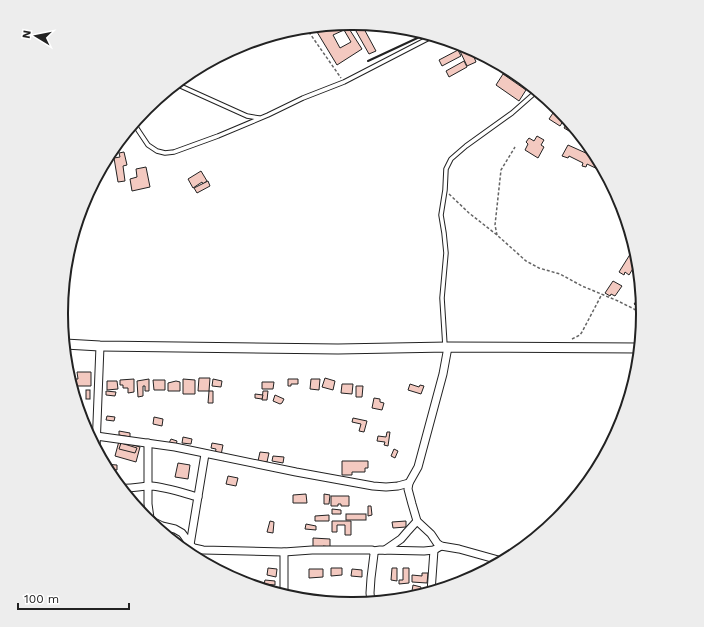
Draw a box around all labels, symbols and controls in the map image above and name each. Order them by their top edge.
north arrow [16,16,56,56]
text: N [20,29,34,39]
scale bar [18,585,129,611]
text: 100 m [24,592,59,606]

